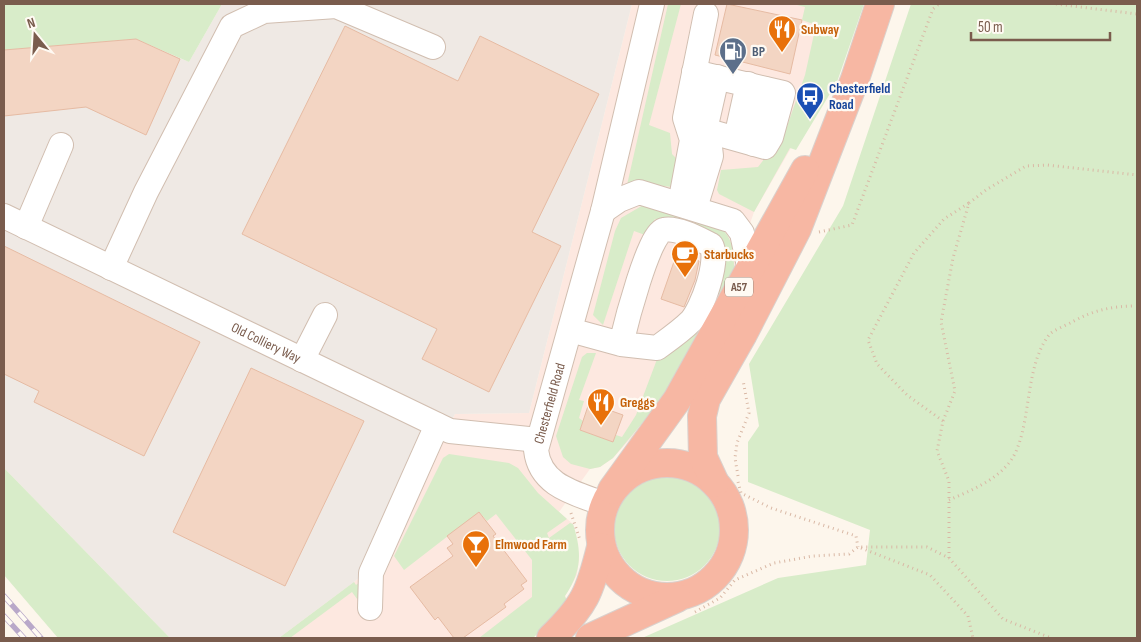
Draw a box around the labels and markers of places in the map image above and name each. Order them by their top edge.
restaurant icon: Subway [767,14,797,53]
place label: Subway [801,21,839,38]
fuel station icon: BP [718,36,748,75]
place label: BP [752,43,765,60]
place label: Chesterfield Road [829,80,890,113]
bus stop icon: Chesterfield Road [795,81,825,120]
cafe icon: Starbucks [670,239,700,278]
place label: Starbucks [704,246,754,263]
restaurant icon: Greggs [586,387,616,426]
place label: Greggs [620,394,655,411]
bar icon: Elmwood Farm [461,529,491,568]
place label: Elmwood Farm [495,536,567,553]

